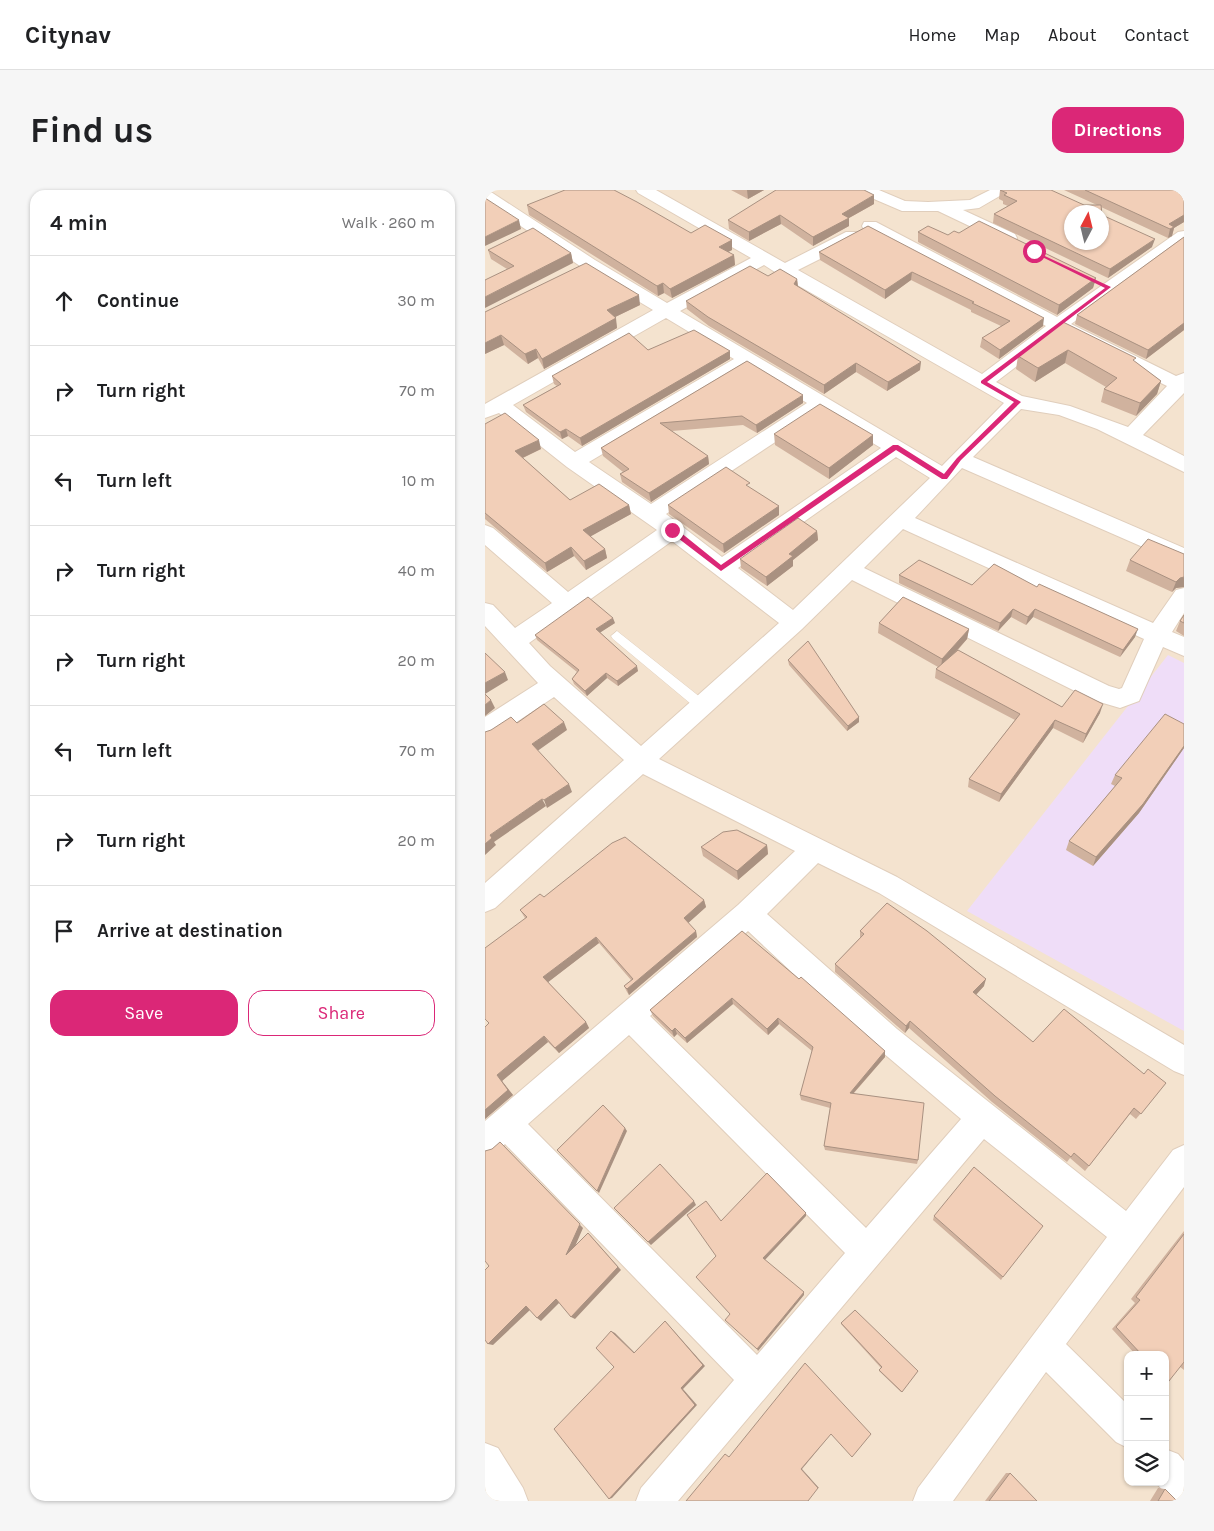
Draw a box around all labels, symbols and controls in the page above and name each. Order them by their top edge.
text: Citynav [25,21,111,49]
text: Home [908,24,956,46]
text: Map [984,24,1020,46]
text: About [1048,24,1097,46]
text: Contact [1125,24,1189,46]
button: Directions [1052,107,1184,153]
text: Find us [30,110,153,151]
north arrow [1064,205,1109,250]
text: 4 min [50,211,108,235]
text: Walk · 260 m [342,213,435,232]
route start [1023,240,1046,263]
icon: ahead [50,287,78,315]
text: Continue [97,290,179,312]
text: 30 m [397,291,435,310]
icon: right [50,377,78,405]
text: Turn right [97,380,186,402]
text: 70 m [399,381,435,400]
icon: left [50,467,78,495]
text: Turn left [97,470,172,492]
text: 10 m [401,471,435,490]
route end [661,519,684,542]
icon: right [50,557,78,585]
text: Turn right [97,560,186,582]
text: 40 m [398,561,435,580]
icon: right [50,647,78,675]
text: Turn right [97,650,186,672]
text: 20 m [397,651,435,670]
icon: left [50,737,78,765]
text: Turn left [97,740,172,762]
text: 70 m [399,741,435,760]
icon: right [50,827,78,855]
text: Turn right [97,830,186,852]
text: 20 m [397,831,435,850]
icon: arrive [50,917,78,945]
text: Arrive at destination [97,920,283,942]
button: Save [50,990,238,1036]
button: Share [248,990,435,1036]
map controls [1124,1351,1169,1486]
button: + [1124,1351,1169,1396]
button: − [1124,1396,1169,1441]
button: layers [1124,1441,1169,1486]

